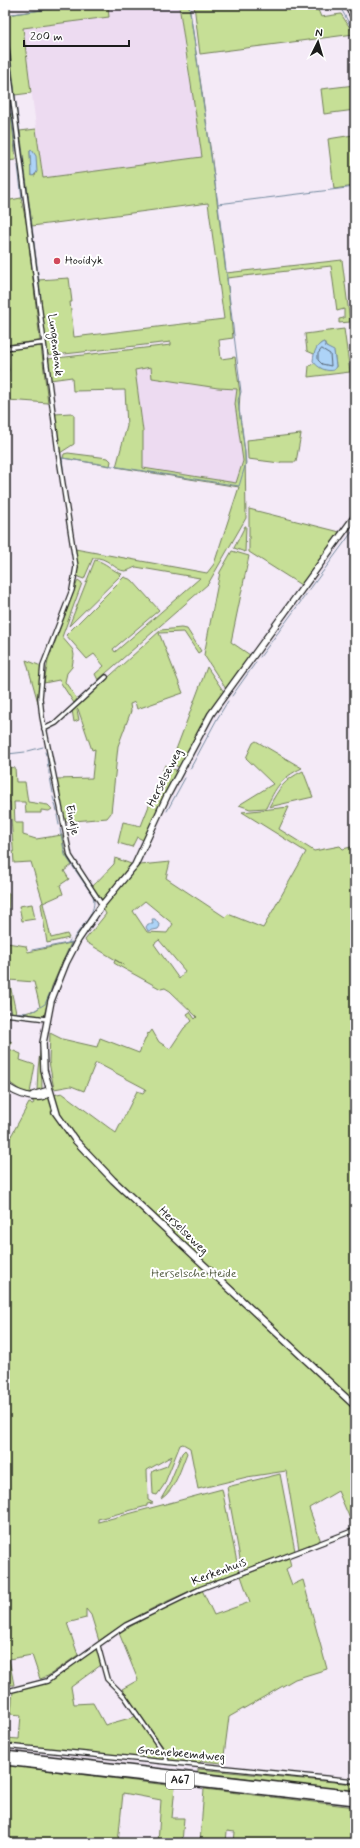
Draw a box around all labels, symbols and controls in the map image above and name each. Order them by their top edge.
scale bar [24,22,129,48]
north arrow [298,22,338,62]
text: N [315,26,323,40]
text: 200 m [30,29,63,45]
place label: Hooidyk [65,253,103,269]
marker: Hooidyk [52,256,62,266]
street label: Lungendonk [43,313,67,377]
street label: Herselseweg [144,746,186,810]
street label: Eindje [61,803,83,837]
street label: Herselseweg [155,1203,211,1259]
park label: Herselsche Heide [151,1266,237,1282]
street label: Kerkenhuis [189,1554,249,1590]
street label: Groenebeemdweg [136,1742,226,1766]
road number: A67 [166,1771,194,1789]

